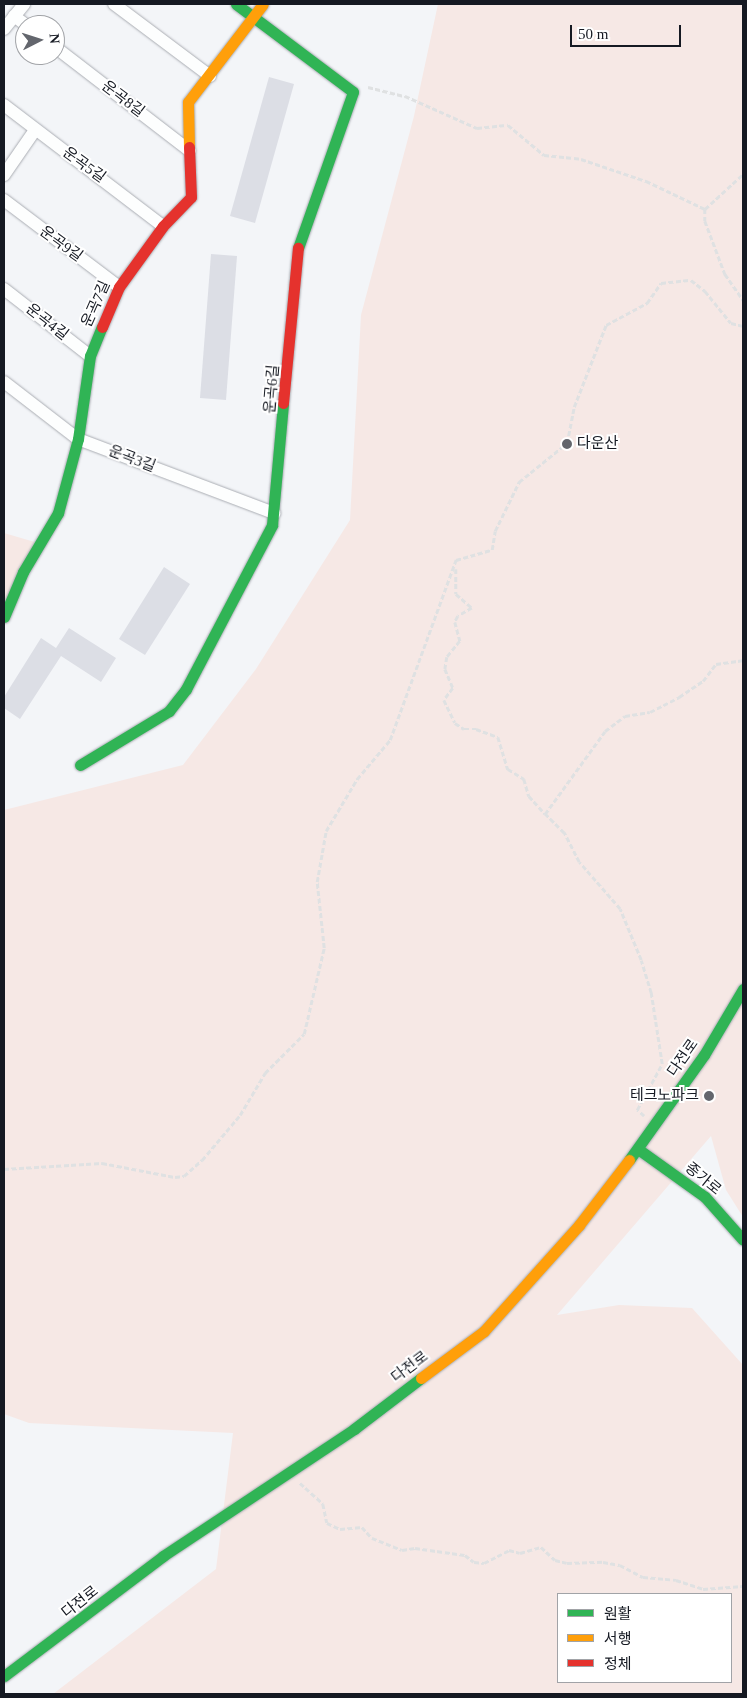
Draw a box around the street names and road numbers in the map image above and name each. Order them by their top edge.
street label: 운곡8길 [98,77,148,121]
street label: 운곡5길 [59,143,109,187]
street label: 운곡9길 [36,222,86,266]
street label: 운곡7길 [78,278,114,330]
street label: 운곡4길 [22,300,72,344]
street label: 운곡6길 [261,364,283,414]
street label: 운곡3길 [106,442,158,476]
street label: 다전로 [664,1036,702,1080]
street label: 종가로 [681,1159,725,1199]
street label: 다전로 [388,1347,432,1387]
street label: 다전로 [58,1582,102,1622]

